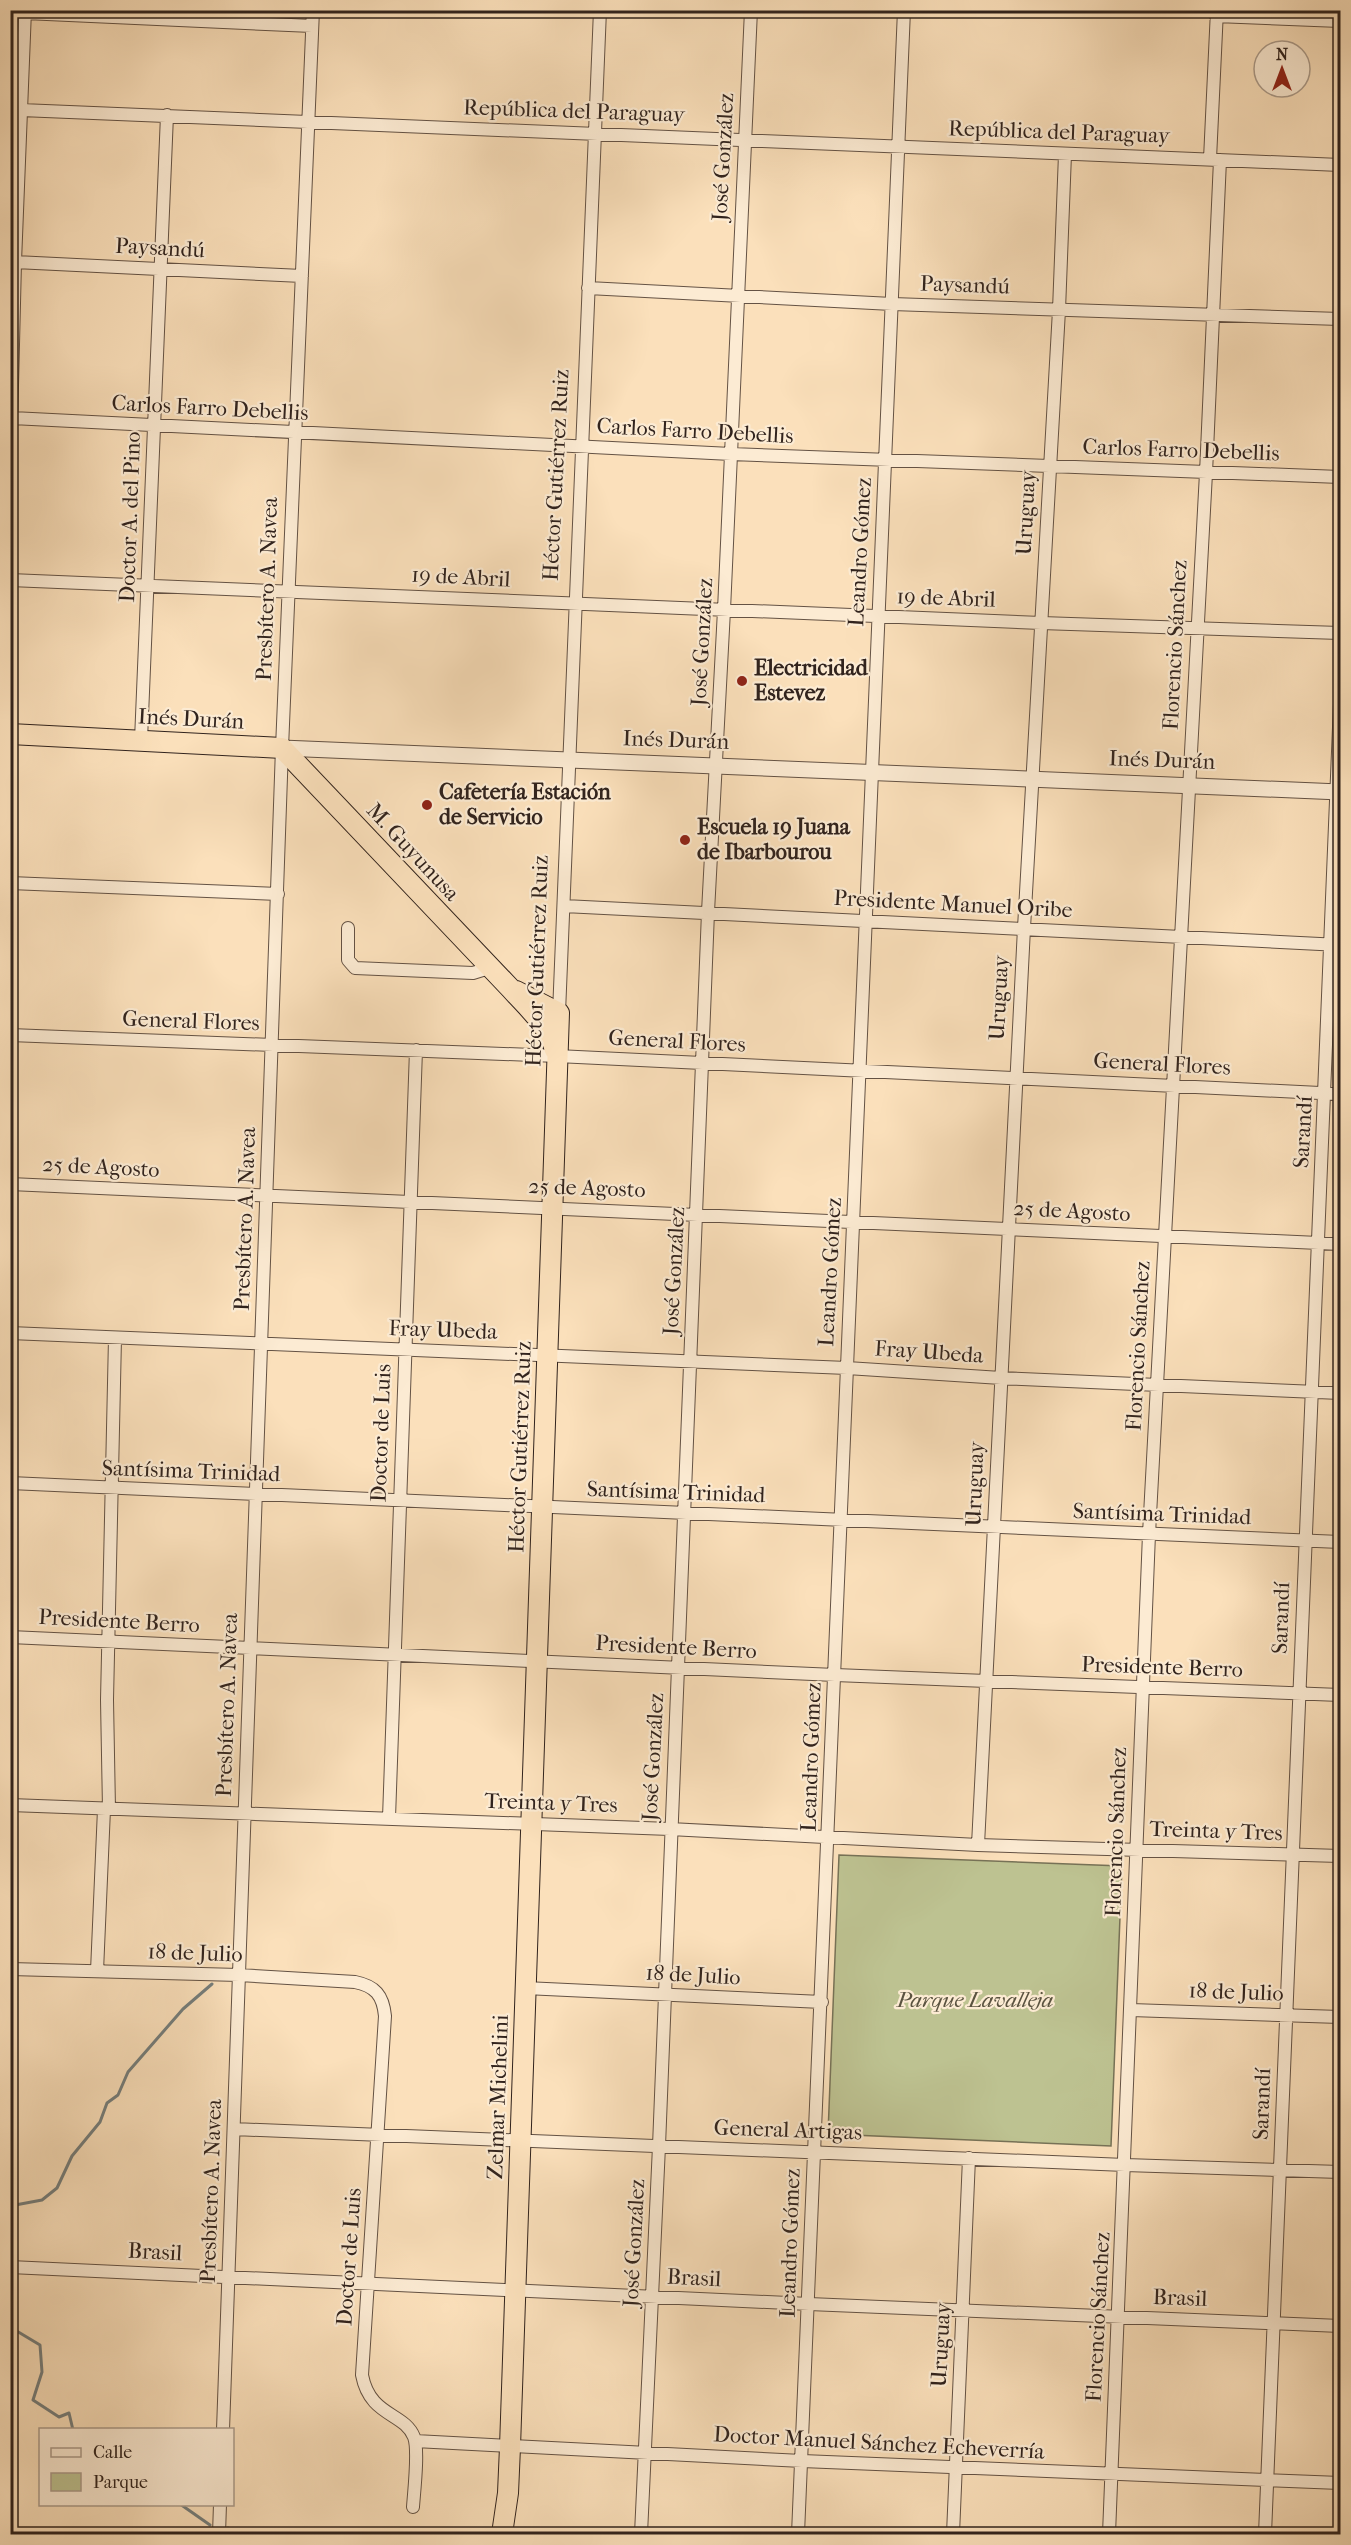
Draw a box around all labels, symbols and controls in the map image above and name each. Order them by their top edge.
north arrow [1252,39,1312,99]
text: N [1276,45,1289,64]
street label: José González [707,92,739,224]
street label: República del Paraguay [463,94,686,128]
street label: República del Paraguay [948,115,1171,149]
street label: Paysandú [114,233,206,263]
street label: Paysandú [920,270,1011,300]
street label: Héctor Gutiérrez Ruiz [537,368,575,581]
street label: Carlos Farro Debellis [111,390,309,426]
street label: Carlos Farro Debellis [596,413,794,449]
street label: Doctor A. del Pino [114,431,146,603]
street label: Carlos Farro Debellis [1082,434,1280,466]
street label: Uruguay [1011,469,1041,556]
street label: Leandro Gómez [843,476,877,627]
street label: Presbítero A. Navea [251,496,283,681]
street label: Florencio Sánchez [1158,559,1192,731]
street label: 19 de Abril [411,561,511,593]
street label: José González [686,577,718,709]
street label: 19 de Abril [896,583,996,613]
place label: Electricidad Estevez [754,655,869,706]
marker: Electricidad Estevez [735,674,749,688]
street label: Inés Durán [137,703,245,735]
street label: Inés Durán [622,725,730,755]
street label: Inés Durán [1108,745,1216,775]
place label: Cafetería Estación de Servicio [439,779,611,830]
street label: M. Guyunusa [361,798,465,907]
marker: Cafetería Estación de Servicio [420,798,434,812]
place label: Escuela 19 Juana de Ibarbourou [697,814,851,865]
marker: Escuela 19 Juana de Ibarbourou [678,833,692,847]
street label: Héctor Gutiérrez Ruiz [520,854,554,1067]
street label: Presidente Manuel Oribe [833,885,1073,923]
street label: Uruguay [984,954,1014,1041]
street label: General Flores [122,1006,260,1036]
street label: General Flores [608,1024,746,1058]
street label: General Flores [1093,1047,1231,1081]
street label: Sarandí [1288,1095,1318,1169]
street label: Presbítero A. Navea [229,1126,261,1311]
street label: 25 de Agosto [42,1151,160,1183]
street label: 25 de Agosto [528,1173,646,1203]
street label: 25 de Agosto [1013,1195,1131,1227]
street label: Leandro Gómez [813,1196,847,1347]
street label: José González [658,1206,690,1338]
street label: Florencio Sánchez [1121,1260,1155,1432]
street label: Fray Ubeda [388,1315,499,1345]
street label: Fray Ubeda [874,1335,985,1369]
street label: Héctor Gutiérrez Ruiz [503,1340,537,1553]
street label: Doctor de Luis [366,1363,396,1503]
street label: Uruguay [961,1440,990,1527]
street label: Santísima Trinidad [101,1455,282,1487]
street label: Santísima Trinidad [586,1476,767,1508]
street label: Santísima Trinidad [1072,1498,1253,1530]
street label: Sarandí [1267,1581,1295,1655]
street label: Presidente Berro [38,1604,200,1638]
street label: Presbítero A. Navea [211,1612,243,1797]
street label: Presidente Berro [595,1630,757,1664]
street label: Presidente Berro [1081,1651,1243,1683]
street label: Leandro Gómez [795,1682,827,1832]
street label: José González [637,1692,669,1824]
street label: Florencio Sánchez [1100,1746,1132,1918]
street label: Treinta y Tres [484,1788,618,1818]
street label: Treinta y Tres [1149,1816,1283,1846]
street label: 18 de Julio [147,1938,243,1968]
street label: 18 de Julio [645,1960,741,1990]
street label: 18 de Julio [1188,1977,1284,2007]
park label: Parque Lavalleja [896,1987,1053,2013]
street label: Zelmar Michelini [482,2013,514,2180]
street label: Sarandí [1248,2067,1276,2141]
street label: Presbítero A. Navea [195,2098,227,2283]
street label: General Artigas [713,2114,863,2146]
street label: Leandro Gómez [774,2168,806,2318]
street label: José González [618,2178,650,2310]
street label: Doctor de Luis [331,2187,367,2327]
street label: Florencio Sánchez [1081,2231,1115,2403]
street label: Brasil [127,2238,183,2266]
street label: Brasil [666,2264,722,2292]
street label: Brasil [1152,2284,1208,2312]
street label: Uruguay [926,2301,956,2388]
street label: Doctor Manuel Sánchez Echeverría [713,2421,1046,2465]
legend [39,2428,234,2506]
text: Calle [93,2442,132,2463]
text: Parque [93,2472,148,2493]

